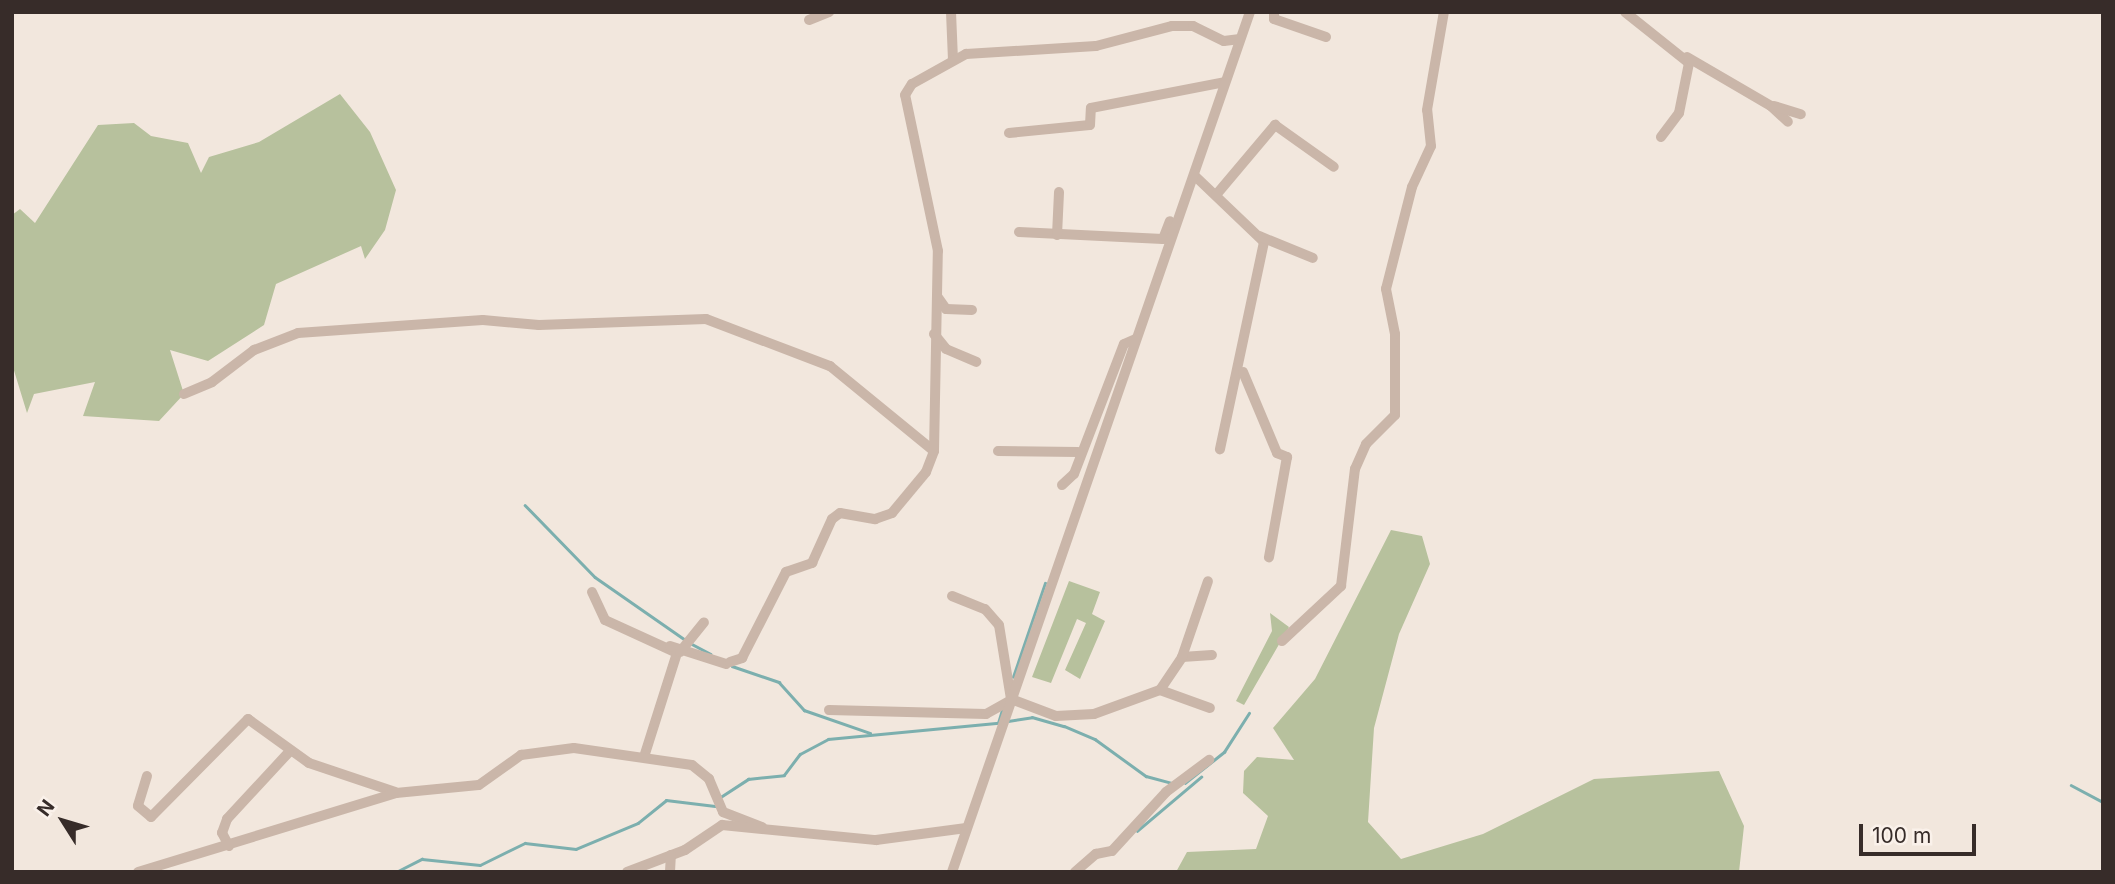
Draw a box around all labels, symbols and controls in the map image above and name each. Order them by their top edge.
north arrow [28,786,98,856]
text: N [32,795,59,821]
scale bar [1863,810,1980,854]
text: 100 m [1872,823,1931,848]

